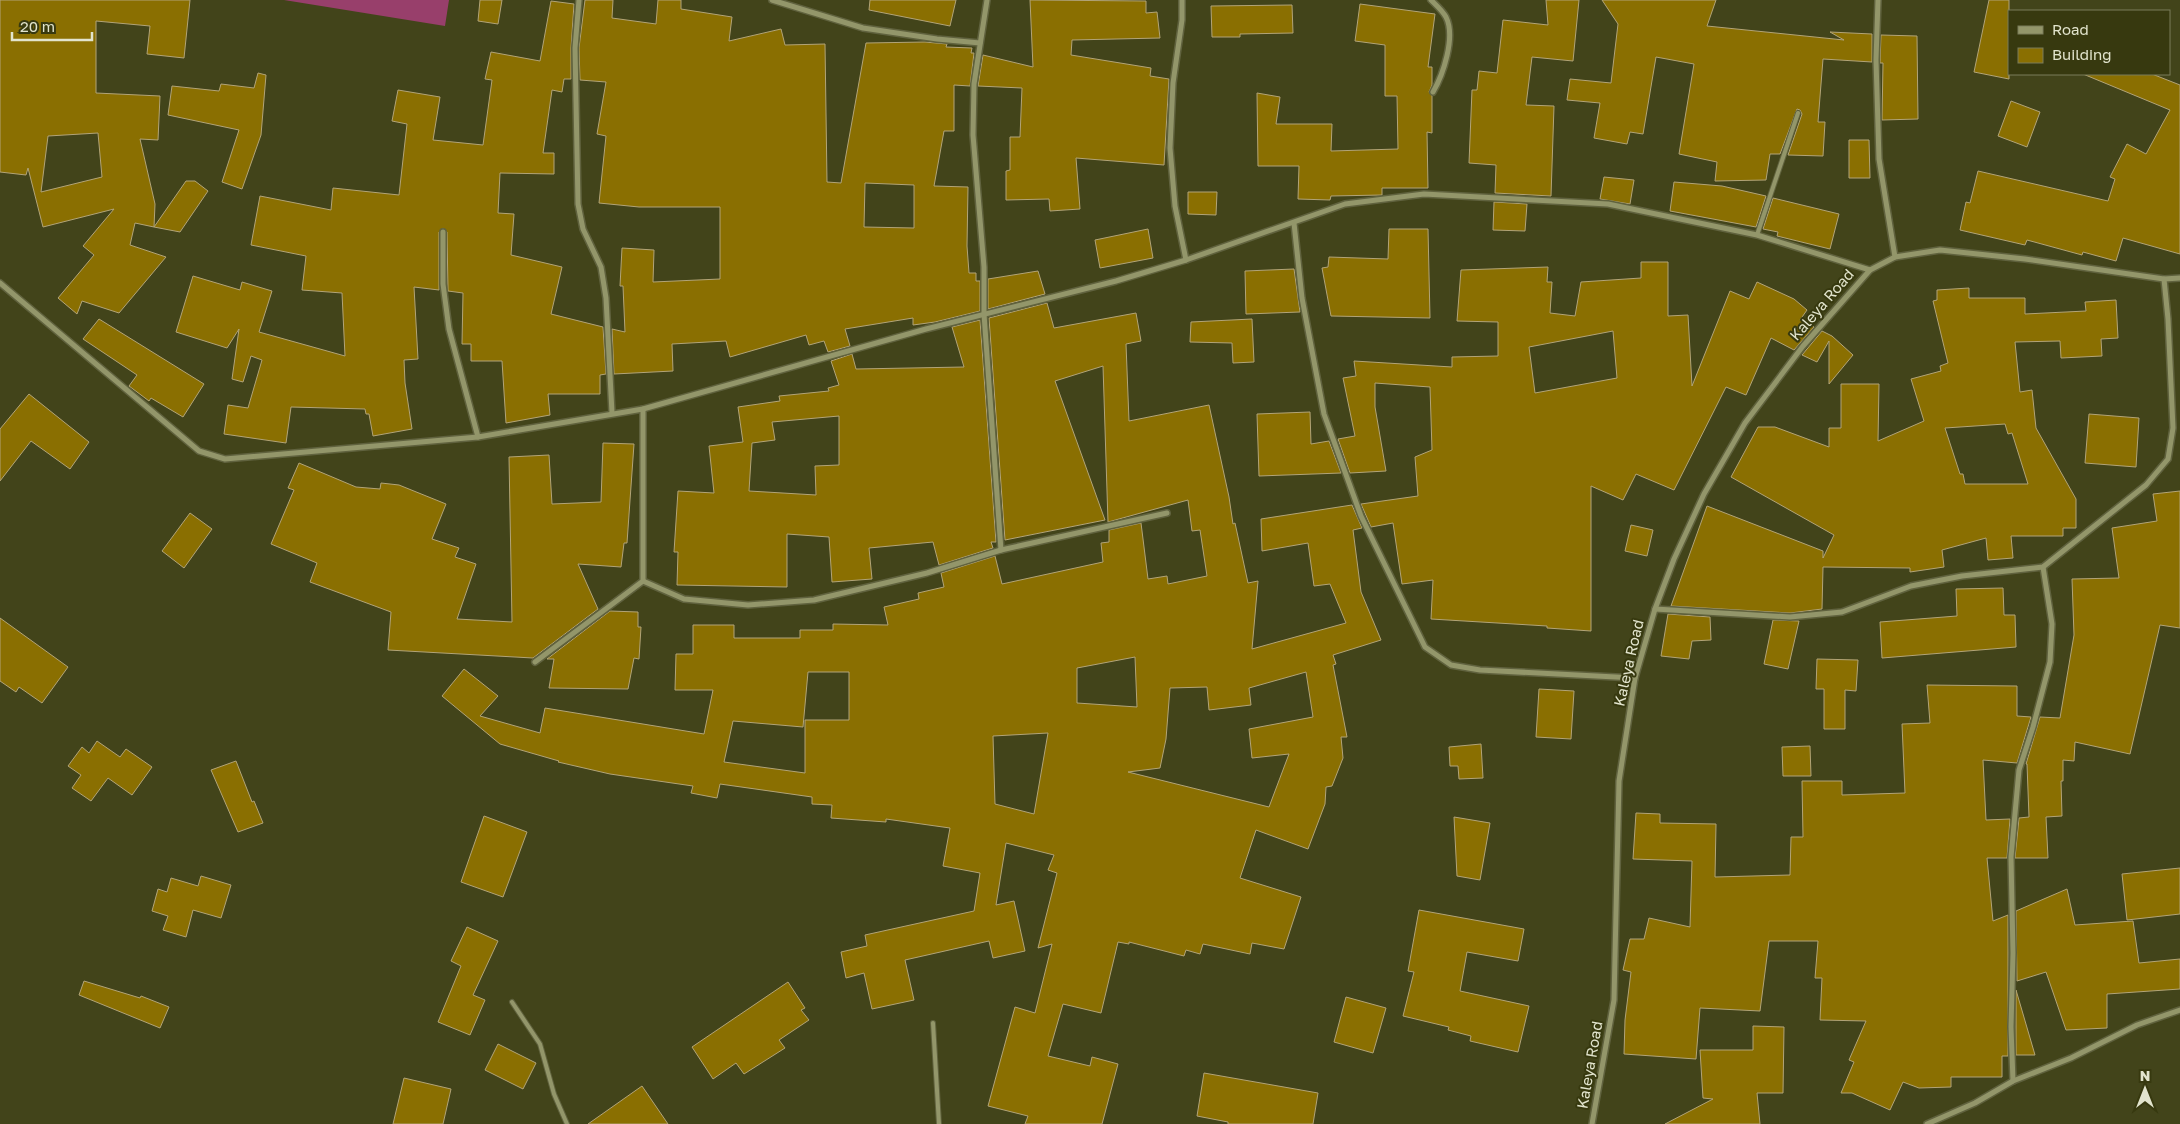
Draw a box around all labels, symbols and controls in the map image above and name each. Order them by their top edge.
scale bar [12,10,92,42]
legend [2008,10,2170,75]
text: 20 m [20,17,55,35]
text: Road [2052,20,2089,38]
text: Building [2052,45,2112,63]
street label: Kaleya Road [1785,265,1857,344]
street label: Kaleya Road [1609,618,1647,708]
street label: Kaleya Road [1572,1020,1606,1110]
north arrow [2120,1064,2170,1114]
text: N [2140,1067,2150,1084]

